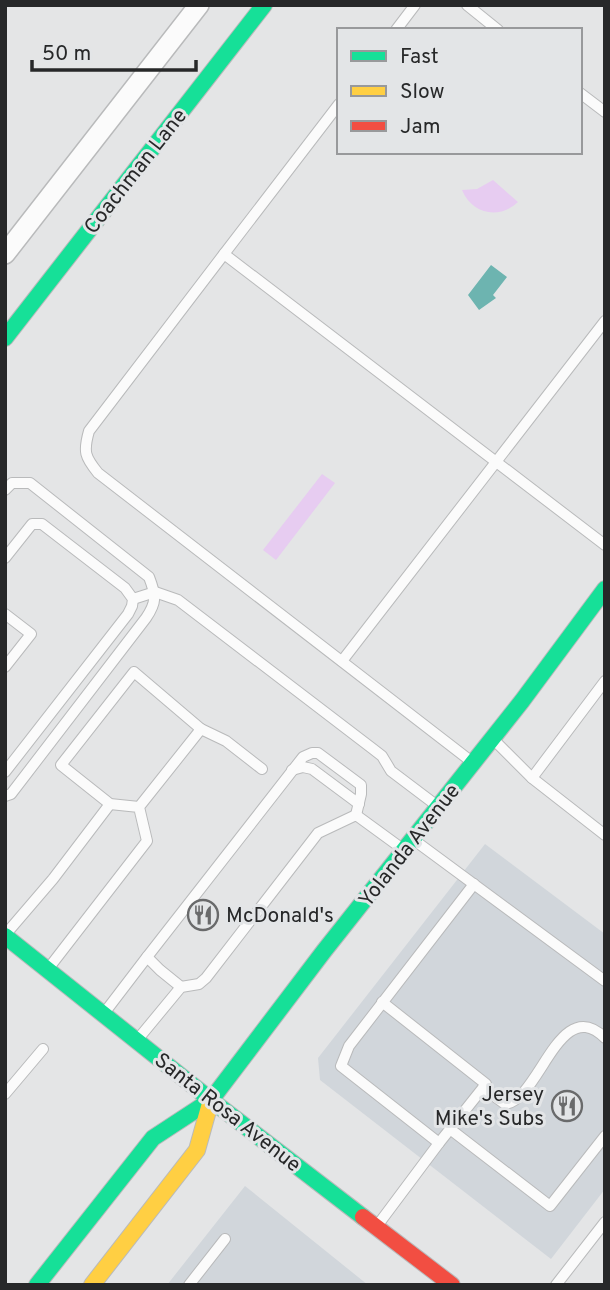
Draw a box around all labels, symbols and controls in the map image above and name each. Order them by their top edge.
scale bar [32,28,196,72]
legend [337,28,582,154]
text: 50 m [42,41,91,68]
text: Fast [400,44,439,71]
text: Slow [400,79,445,106]
street label: Coachman Lane [79,104,194,240]
text: Jam [400,114,441,141]
street label: Yolanda Avenue [354,779,467,913]
restaurant icon: McDonald's [186,898,220,932]
place label: McDonald's [226,903,334,930]
street label: Santa Rosa Avenue [148,1047,306,1179]
place label: Jersey Mike's Subs [435,1082,544,1133]
restaurant icon: Jersey Mike's Subs [550,1089,584,1123]

